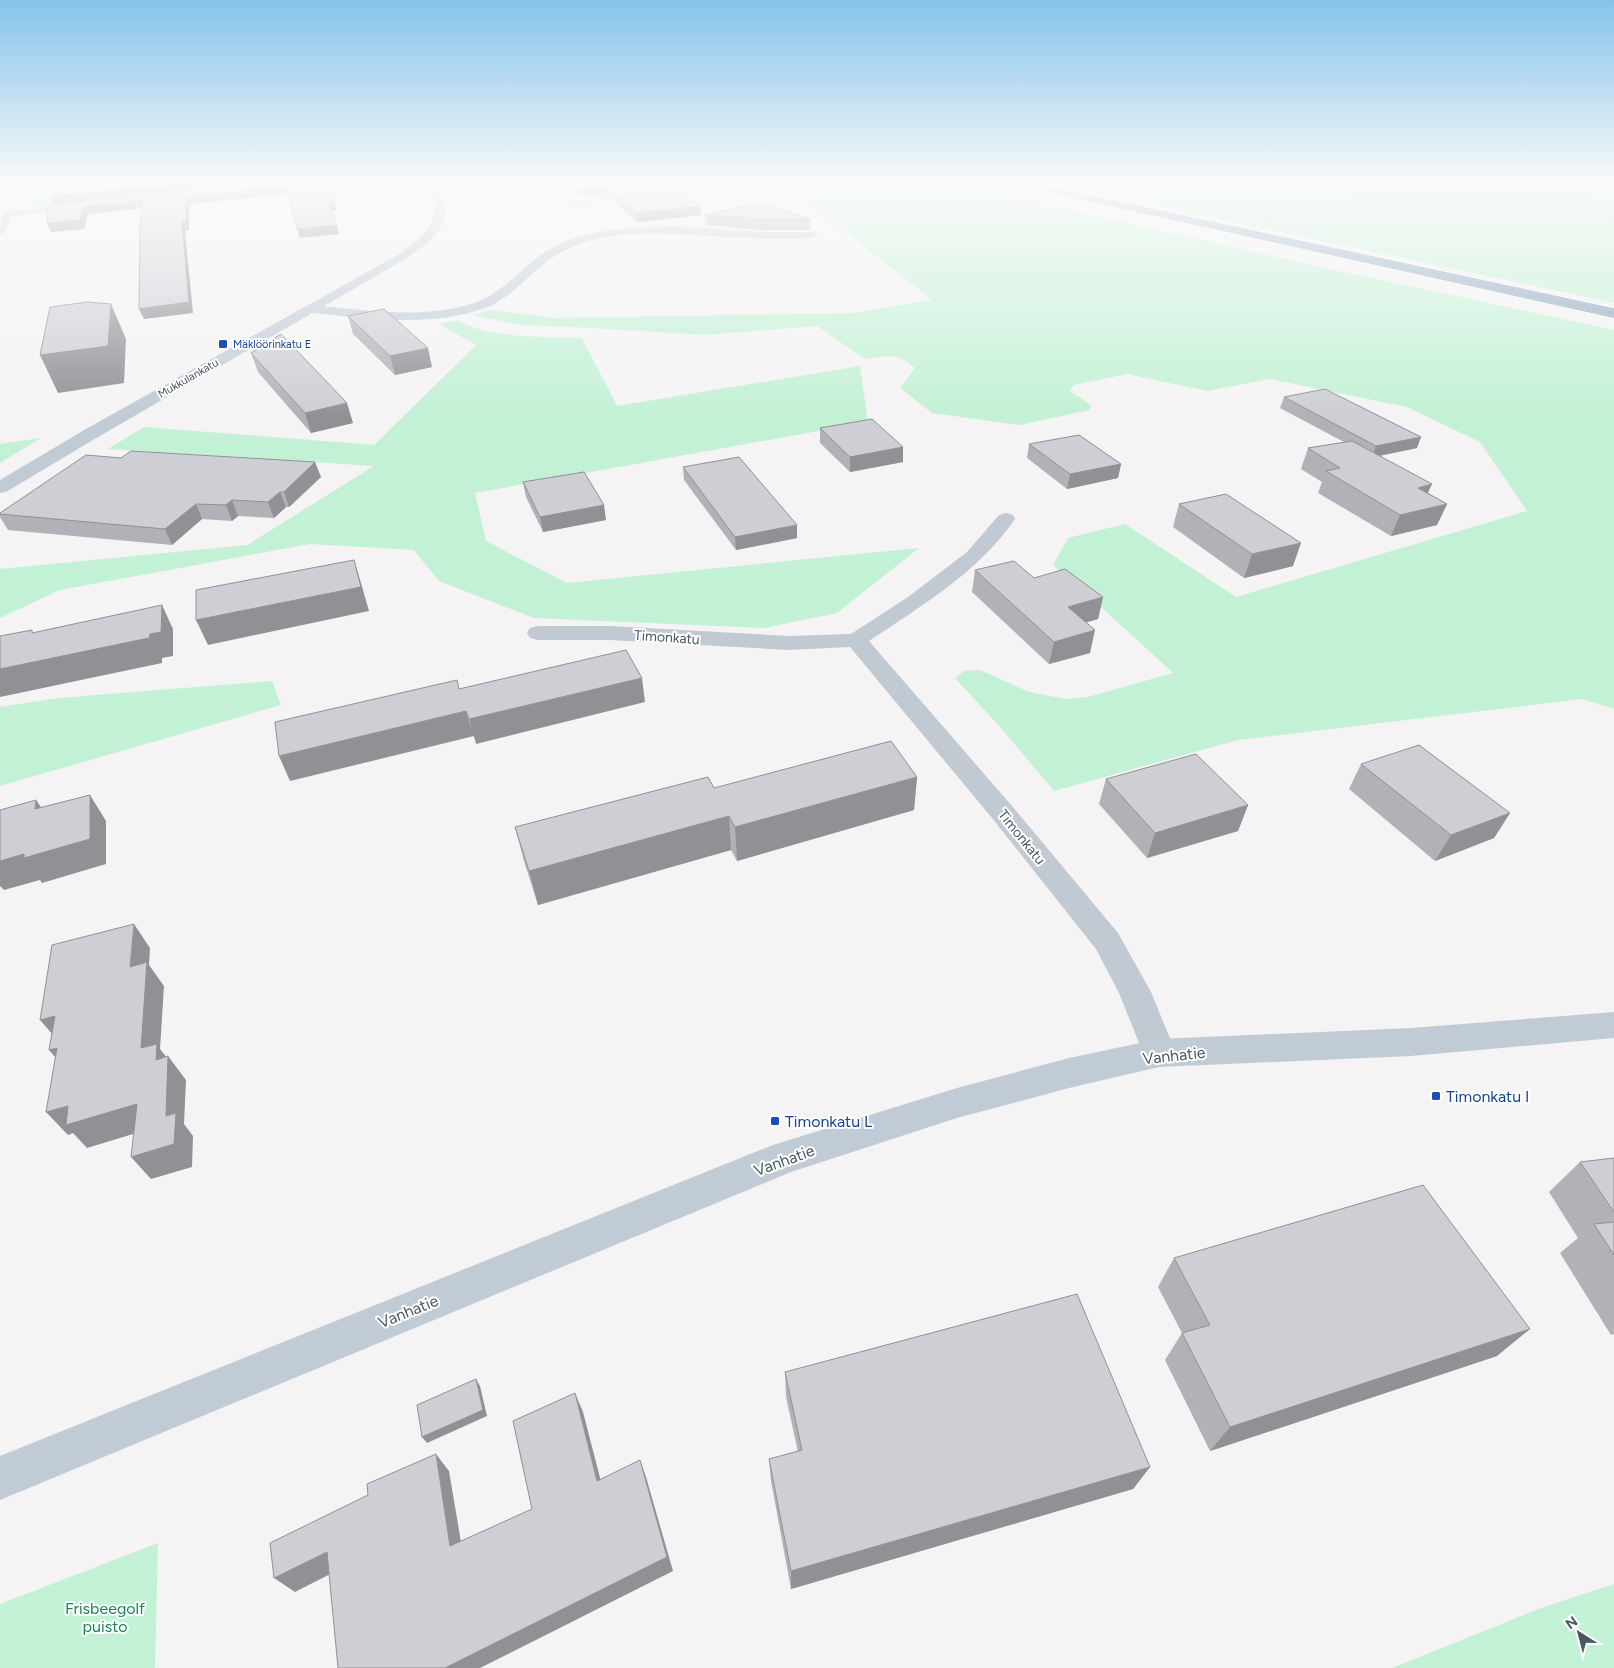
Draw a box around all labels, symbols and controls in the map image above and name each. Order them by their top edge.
marker: Mäklöörinkatu E [217,338,229,350]
place label: Mäklöörinkatu E [233,338,311,351]
street label: Mukkulankatu [156,356,221,401]
street label: Timonkatu [634,627,700,648]
street label: Timonkatu [994,806,1049,868]
street label: Vanhatie [1142,1043,1207,1068]
place label: Timonkatu I [1446,1087,1529,1106]
marker: Timonkatu I [1430,1090,1442,1102]
place label: Timonkatu L [785,1112,873,1131]
marker: Timonkatu L [769,1115,781,1127]
street label: Vanhatie [751,1141,817,1180]
street label: Vanhatie [375,1291,441,1332]
park label: Frisbeegolf puisto [65,1599,145,1636]
north arrow [1554,1608,1604,1658]
text: N [1562,1613,1581,1633]

